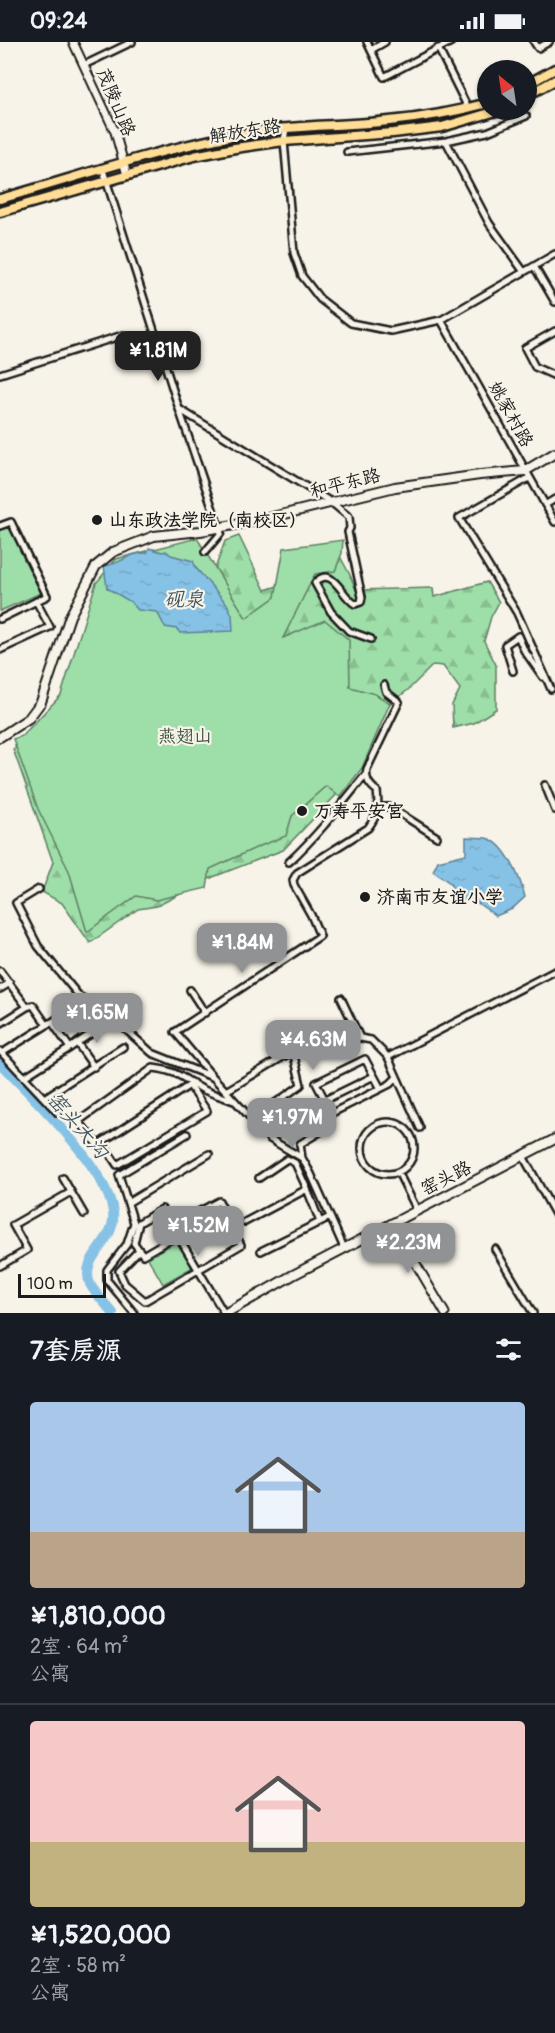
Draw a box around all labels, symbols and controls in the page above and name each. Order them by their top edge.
text: 09:24 [30,7,87,35]
north arrow [477,60,537,120]
map controls [477,60,537,120]
street label: 茂陵山路 [91,65,140,140]
street label: 解放东路 [208,115,282,148]
pin: ¥1.81M [109,331,207,382]
text: ¥1.81M [129,338,187,363]
street label: 姚家村路 [483,377,538,451]
street label: 和平东路 [307,464,383,503]
place label: 山东政法学院（南校区） [109,509,307,532]
marker: 山东政法学院（南校区） [90,513,104,527]
water label: 砚泉 [164,587,204,612]
park label: 燕翅山 [158,725,212,748]
place label: 万寿平安宫 [314,800,404,823]
marker: 万寿平安宫 [295,804,309,818]
place label: 济南市友谊小学 [377,886,503,909]
marker: 济南市友谊小学 [358,890,372,904]
pin: ¥1.84M [193,923,291,974]
text: ¥1.84M [211,930,273,955]
pin: ¥1.65M [48,993,146,1044]
text: ¥1.65M [66,1000,128,1025]
pin: ¥4.63M [264,1020,362,1071]
text: ¥4.63M [279,1027,347,1052]
water label: 窑头大沟 [42,1087,115,1165]
pin: ¥1.97M [243,1098,341,1149]
text: ¥1.97M [261,1105,323,1130]
street label: 窑头路 [417,1156,476,1201]
pin: ¥1.52M [149,1206,247,1257]
text: ¥1.52M [167,1213,229,1238]
pin: ¥2.23M [359,1223,457,1274]
text: ¥2.23M [375,1230,441,1255]
scale bar [18,1271,106,1298]
text: 100 m [27,1274,73,1294]
icon: filters [492,1333,525,1366]
text: 7套房源 [30,1335,122,1367]
icon: home [224,1441,332,1549]
text: ¥1,810,000 [30,1600,166,1632]
text: 2室 · 64 m² [30,1634,129,1659]
text: 公寓 [30,1661,70,1686]
icon: home [224,1760,332,1868]
text: ¥1,520,000 [30,1919,171,1951]
text: 2室 · 58 m² [30,1953,126,1978]
text: 公寓 [30,1980,70,2005]

